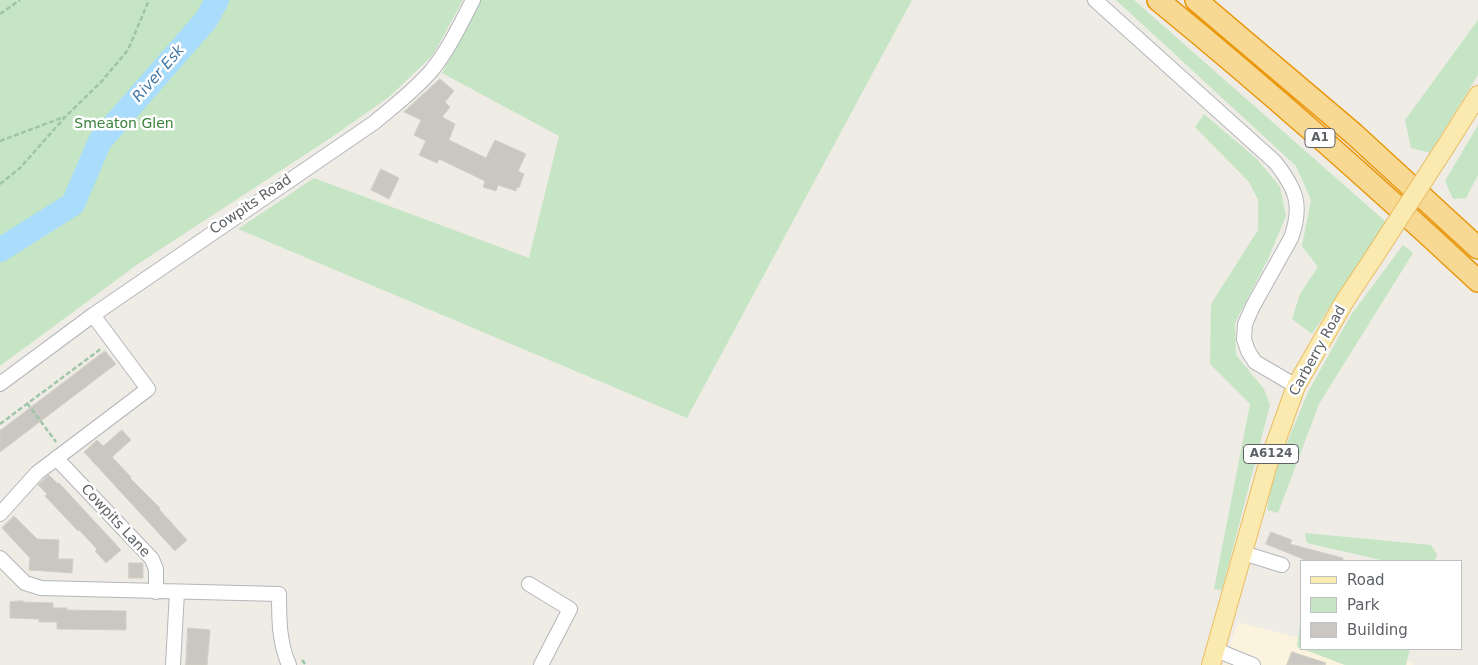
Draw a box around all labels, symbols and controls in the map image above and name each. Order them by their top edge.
water label: River Esk [129,42,189,106]
park label: Smeaton Glen [74,116,174,132]
road number: A1 [1305,128,1335,148]
street label: Cowpits Road [207,171,295,239]
street label: Carberry Road [1286,303,1350,399]
road number: A6124 [1244,444,1298,464]
street label: Cowpits Lane [77,481,153,561]
legend [1300,560,1463,650]
text: Road [1347,571,1385,589]
text: Park [1347,596,1379,614]
text: Building [1347,621,1408,639]

